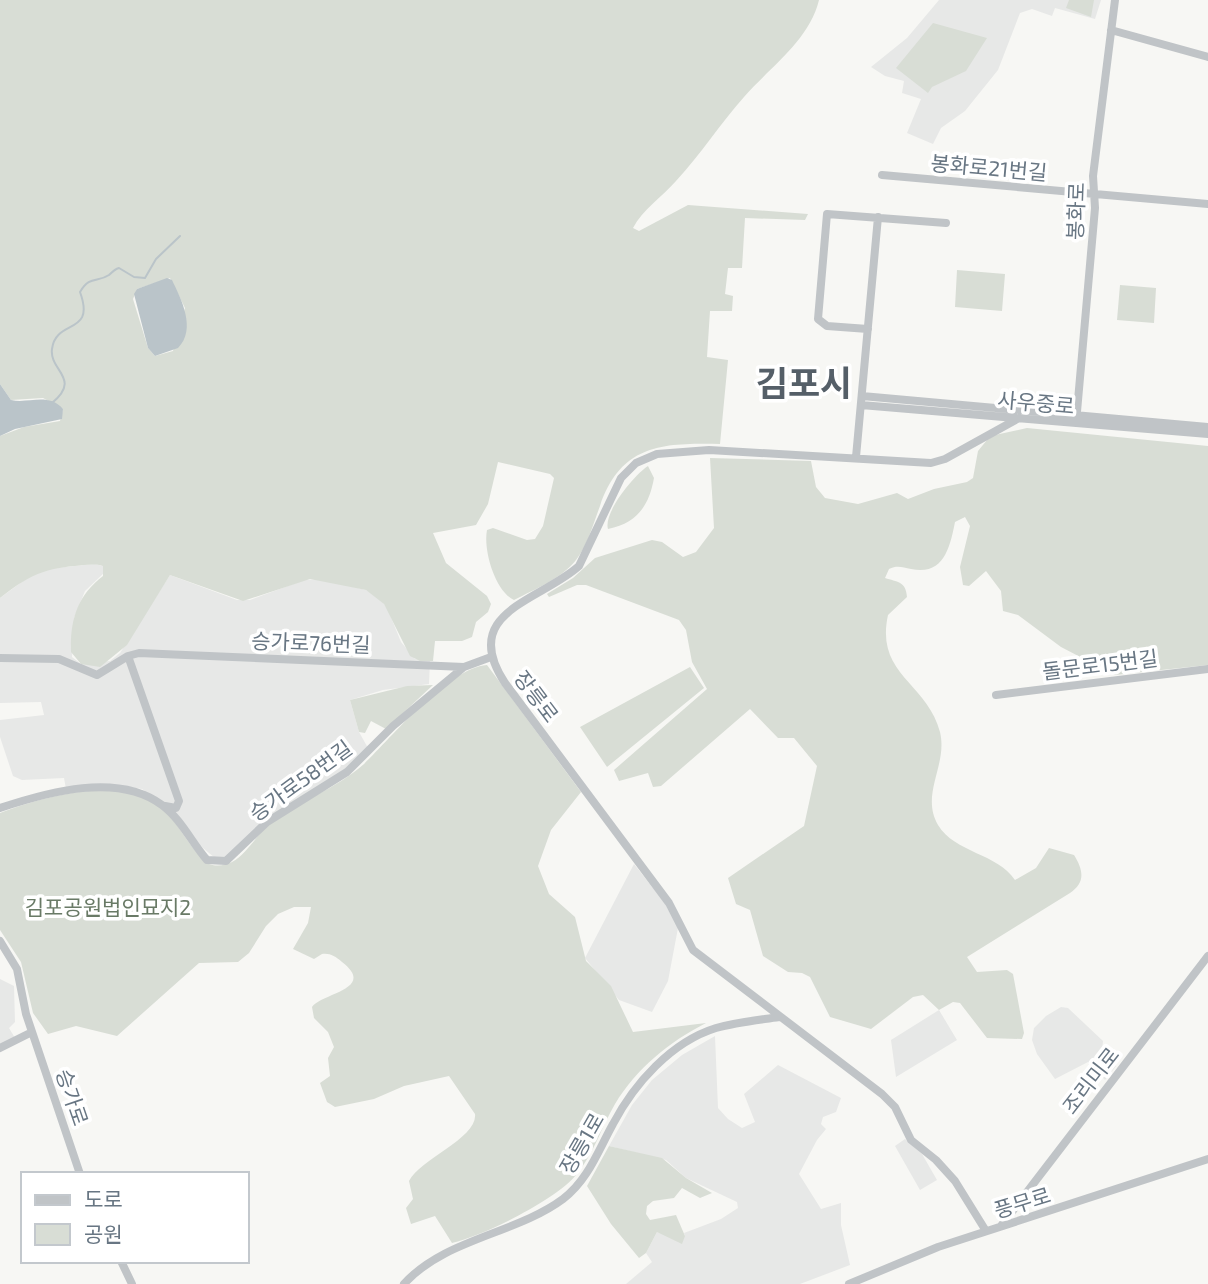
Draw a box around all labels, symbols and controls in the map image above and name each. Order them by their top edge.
street label: 봉화로21번길 [930,149,1048,185]
street label: 봉화로 [1061,182,1089,240]
district label: 김포시 [756,361,852,403]
street label: 사우중로 [996,386,1076,418]
street label: 승가로76번길 [251,627,371,657]
street label: 돌문로15번길 [1041,645,1159,683]
street label: 장릉로 [510,665,564,727]
street label: 승가로58번길 [244,734,356,826]
park label: 김포공원법인묘지2 [25,894,191,919]
street label: 조리미로 [1056,1042,1124,1118]
street label: 승가로 [52,1066,94,1128]
street label: 장릉1로 [554,1108,608,1178]
legend [21,1172,248,1263]
street label: 풍무로 [991,1182,1053,1222]
text: 도로 [84,1186,123,1211]
text: 공원 [84,1221,123,1246]

